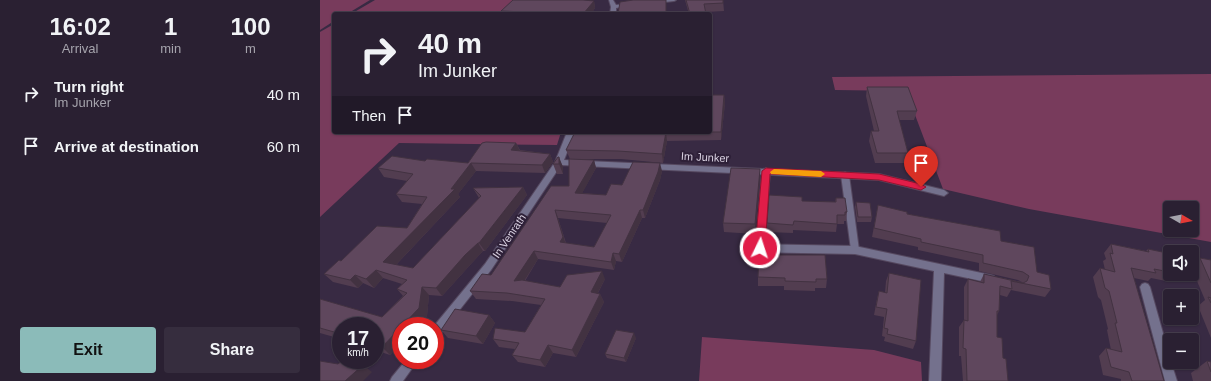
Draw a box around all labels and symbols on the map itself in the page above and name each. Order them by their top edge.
pin [904,146,938,187]
street label: Im Junker [681,150,730,164]
north arrow [1163,201,1199,237]
street label: In Venrath [490,212,528,260]
position arrow [739,227,781,269]
speed limit sign: 20 [392,317,444,369]

